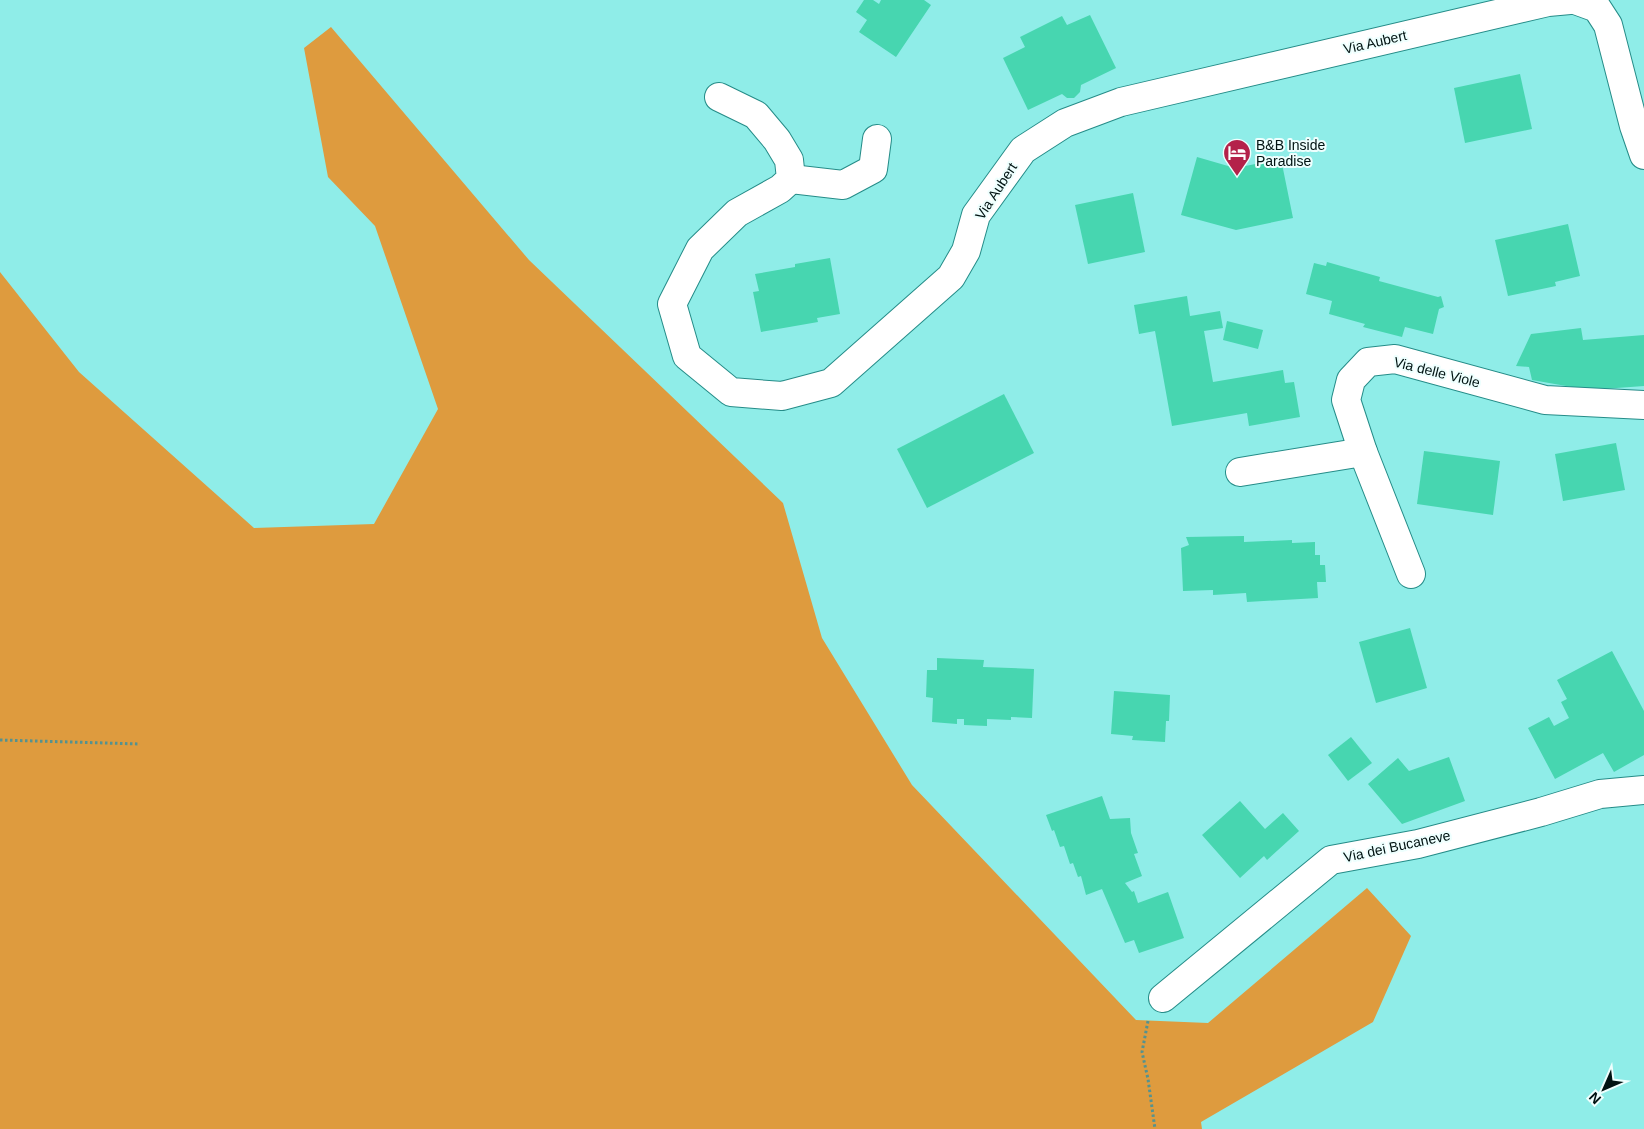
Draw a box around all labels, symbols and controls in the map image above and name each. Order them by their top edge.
street label: Via Aubert [1342,27,1408,57]
place label: B&B Inside Paradise [1256,137,1325,169]
hotel icon: B&B Inside Paradise [1222,138,1252,177]
street label: Via Aubert [972,160,1020,222]
street label: Via delle Viole [1392,354,1482,390]
street label: Via dei Bucaneve [1342,827,1452,865]
north arrow [1579,1064,1629,1114]
text: N [1586,1089,1604,1107]

